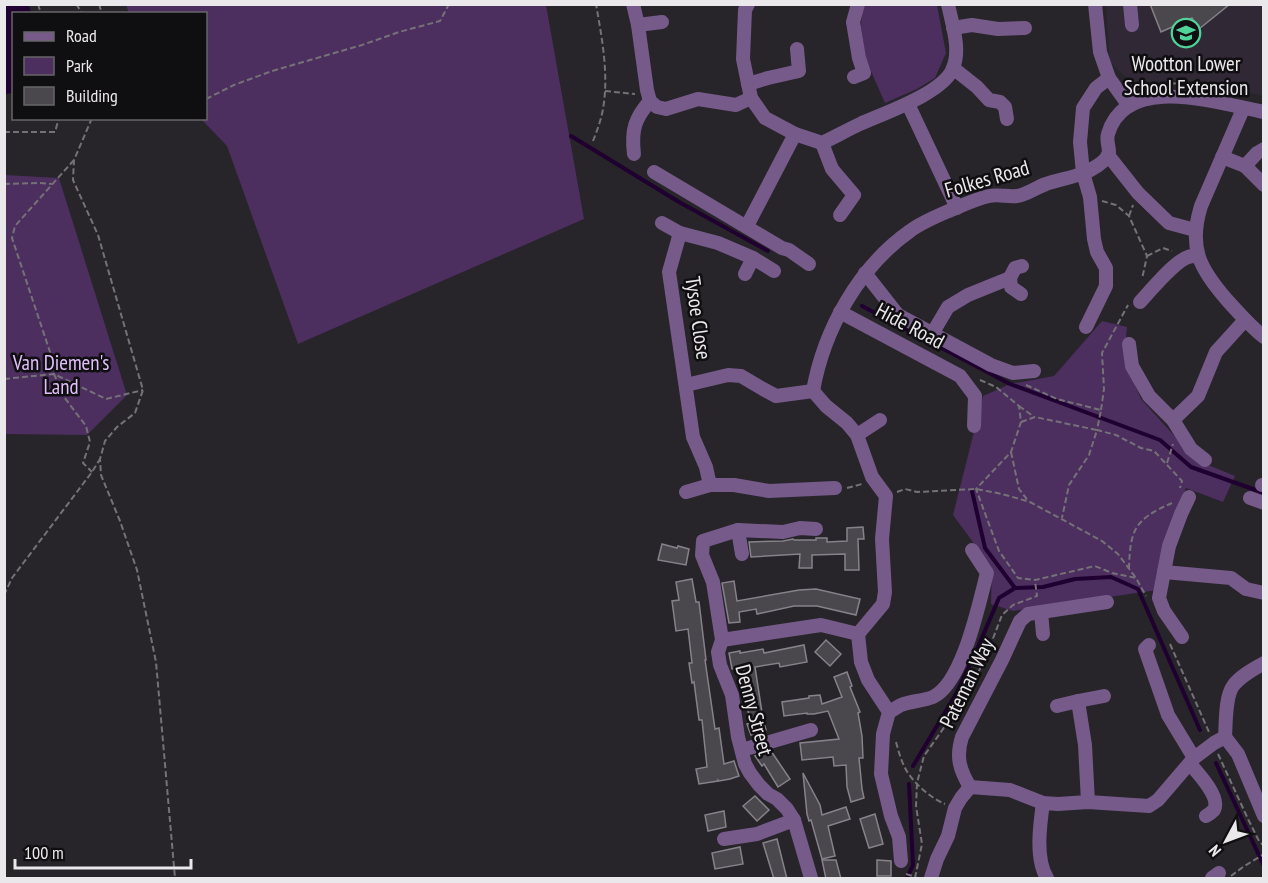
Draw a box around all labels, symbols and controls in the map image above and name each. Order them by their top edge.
legend [12,12,207,120]
school or university icon: Wootton Lower School Extension [1170,17,1202,49]
text: Road [66,24,97,47]
place label: Wootton Lower School Extension [1124,50,1248,101]
text: Park [66,54,93,77]
text: Building [66,84,118,107]
street label: Folkes Road [942,154,1032,203]
street label: Tysoe Close [679,275,718,361]
street label: Hide Road [871,296,949,355]
park label: Van Diemen's Land [12,349,109,400]
street label: Pateman Way [933,633,1000,732]
street label: Denny Street [729,661,780,759]
north arrow [1196,811,1256,871]
scale bar [15,832,190,870]
text: 100 m [24,841,64,864]
text: N [1204,841,1225,861]

